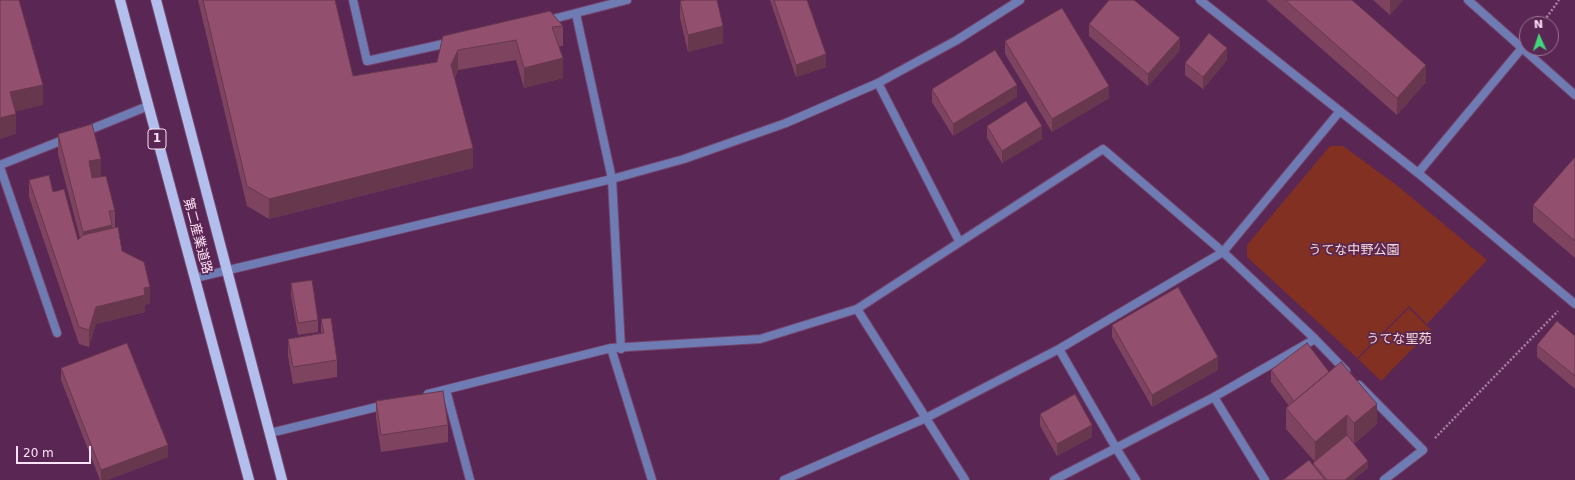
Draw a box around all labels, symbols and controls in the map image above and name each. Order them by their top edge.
north arrow [1519,16,1559,56]
text: N [1533,18,1543,31]
road number: 1 [148,129,166,149]
street label: 第二産業道路 [179,196,215,276]
park label: うてな中野公園 [1309,243,1399,259]
park label: うてな聖苑 [1367,332,1431,348]
scale bar [18,438,93,464]
text: 20 m [23,446,54,460]

